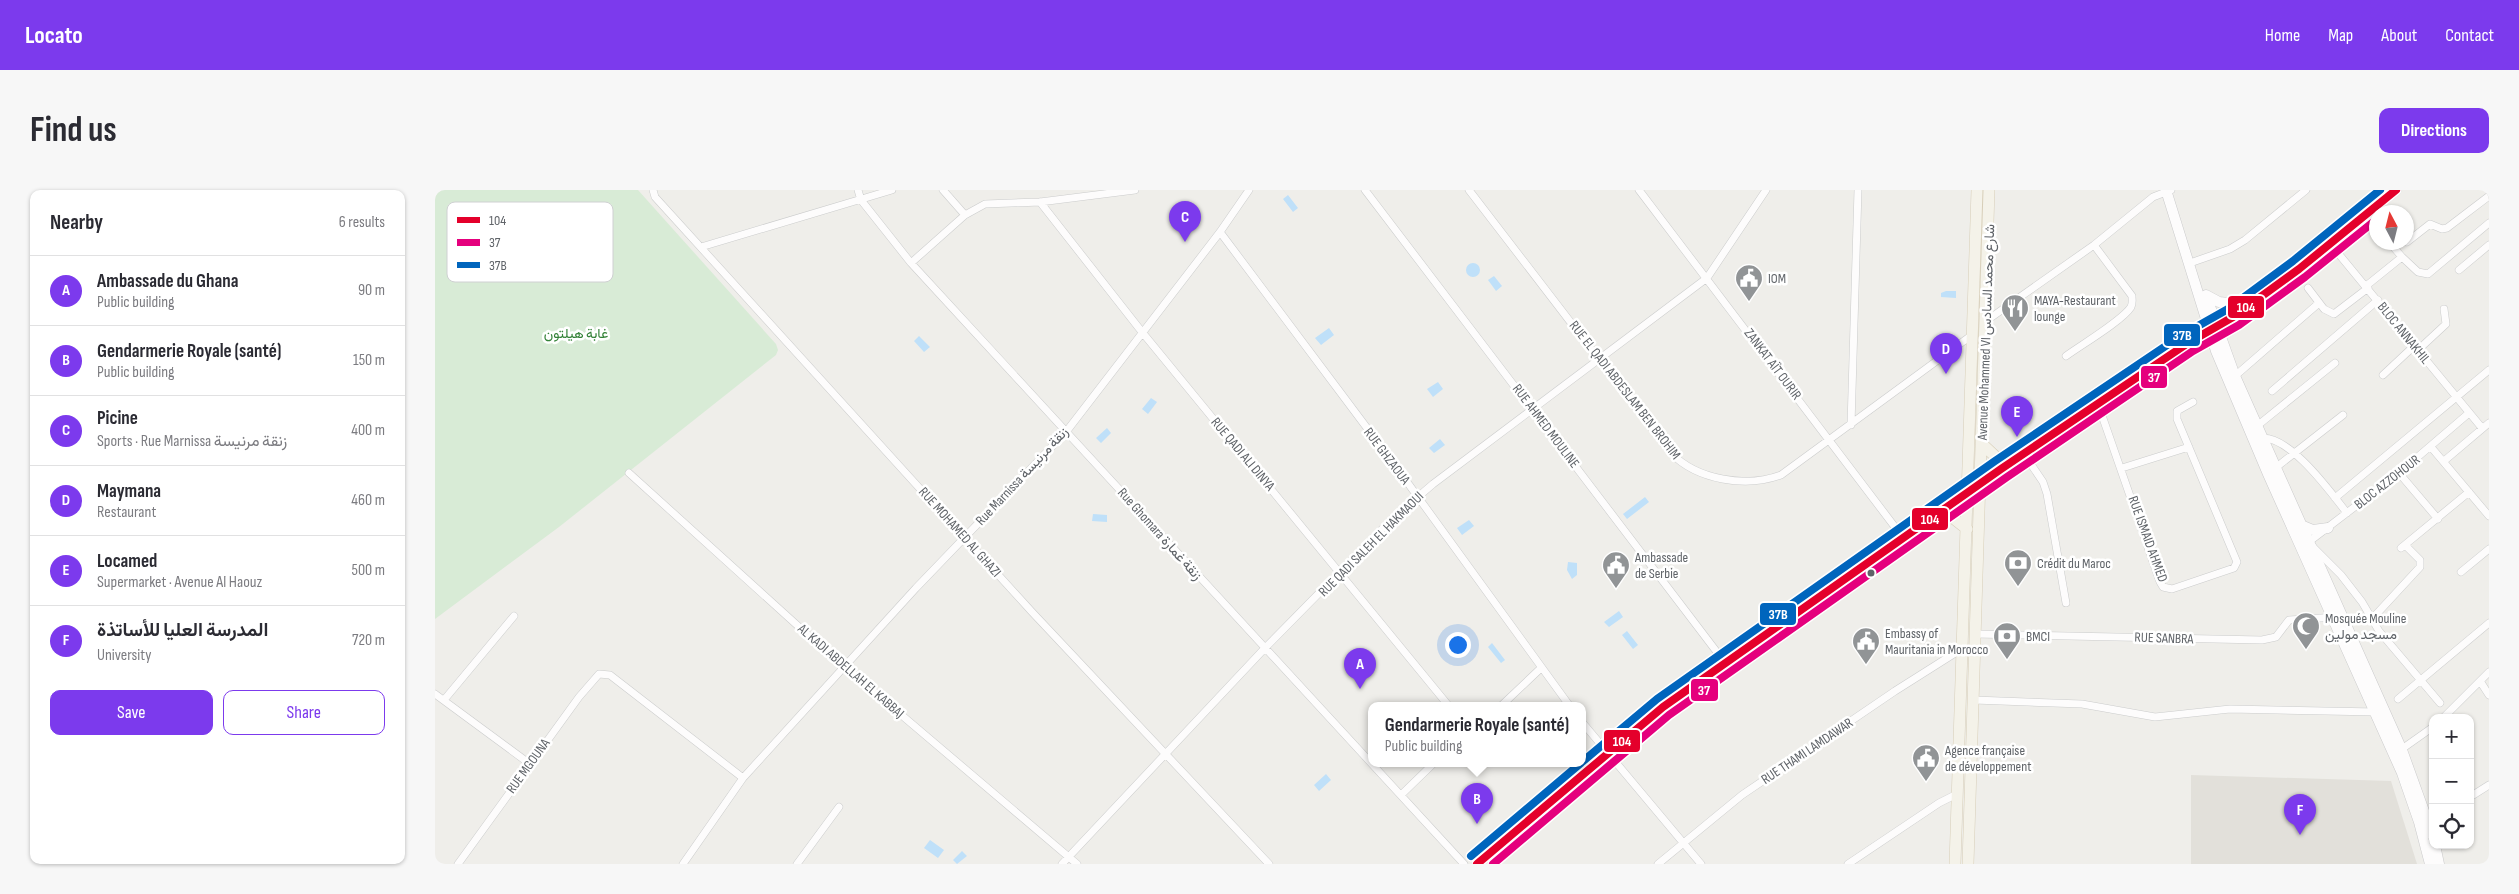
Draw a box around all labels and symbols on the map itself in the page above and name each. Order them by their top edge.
pin: C [1169,201,1201,242]
legend [447,202,613,282]
north arrow [2369,205,2414,250]
text: 104 [489,212,506,229]
street label: Avenue Mohammed VI شارع محمد السادس [1974,224,2000,441]
text: 37 [489,234,501,251]
text: 37B [489,257,507,274]
public building icon: IOM [1734,263,1764,302]
place label: IOM [1768,270,1786,287]
place label: MAYA-Restaurant lounge [2034,292,2116,325]
restaurant icon: MAYA-Restaurant lounge [2000,293,2030,332]
line badge: 104 [2227,295,2265,319]
text: 104 [2237,299,2256,316]
street label: BLOC ANNAKHIL [2374,299,2434,367]
street label: RUE EL QADI ABDESLAM BEN BROHIM [1566,317,1684,463]
line badge: 37B [2163,323,2201,347]
park label: غابة هيلتون [544,325,608,342]
street label: ZANKAT AÏT OURIR [1741,325,1806,403]
text: 37B [2172,327,2192,344]
pin: D [1930,333,1962,374]
line badge: 37 [2140,365,2168,389]
text: 37 [2148,369,2161,386]
street label: RUE AHMED MOULINE [1509,381,1583,471]
pin: E [2001,396,2033,437]
street label: RUE QADI ALI DINYA [1207,414,1279,495]
street label: Rue Marnissa زنقة مرنيسة [972,423,1072,529]
street label: RUE GHZAOUA [1360,424,1415,489]
street label: BLOC AZZOHOUR [2351,451,2424,513]
street label: RUE MOHAMED AL GHAZI [915,484,1005,580]
street label: Rue Ghomara زنقة غمارة [1114,484,1206,584]
street label: RUE QADI SALEH EL HAKMAOUI [1315,488,1427,600]
street label: RUE ISMAID AHMED [2125,494,2171,585]
line badge: 104 [1911,507,1949,531]
text: 104 [1921,511,1940,528]
bank icon: Crédit du Maroc [2003,548,2033,587]
place label: Ambassade de Serbie [1634,549,1688,582]
public building icon: Ambassade de Serbie [1601,550,1631,589]
place label: Crédit du Maroc [2037,555,2111,572]
unlabelled marker [1866,568,1876,578]
line badge: 37B [1759,602,1797,626]
text: 37B [1768,606,1788,623]
place label: Mosquée Mouline مسجد مولين [2325,610,2406,643]
mosque icon: Mosquée Mouline مسجد مولين [2291,611,2321,650]
street label: AL KADI ABDELLAH EL KABBAJ [794,620,908,722]
bank icon: BMCI [1992,621,2022,660]
place label: Embassy of Mauritania in Morocco [1885,625,1989,658]
public building icon: Embassy of Mauritania in Morocco [1851,626,1881,665]
place label: BMCI [2026,628,2050,645]
street label: RUE SANBRA [2134,628,2195,648]
your location [1445,632,1471,658]
pin: A [1344,648,1376,689]
line badge: 37 [1690,678,1719,702]
text: 37 [1698,682,1711,699]
street label: RUE THAMI LAMDAWAR [1758,714,1856,788]
line badge: 104 [1603,729,1641,753]
text: 104 [1613,733,1632,750]
street label: RUE MGOUNA [502,734,554,797]
place label: Agence française de développement [1944,742,2032,775]
public building icon: Agence française de développement [1911,743,1941,782]
pin: B [1461,783,1493,824]
pin: F [2284,794,2316,835]

